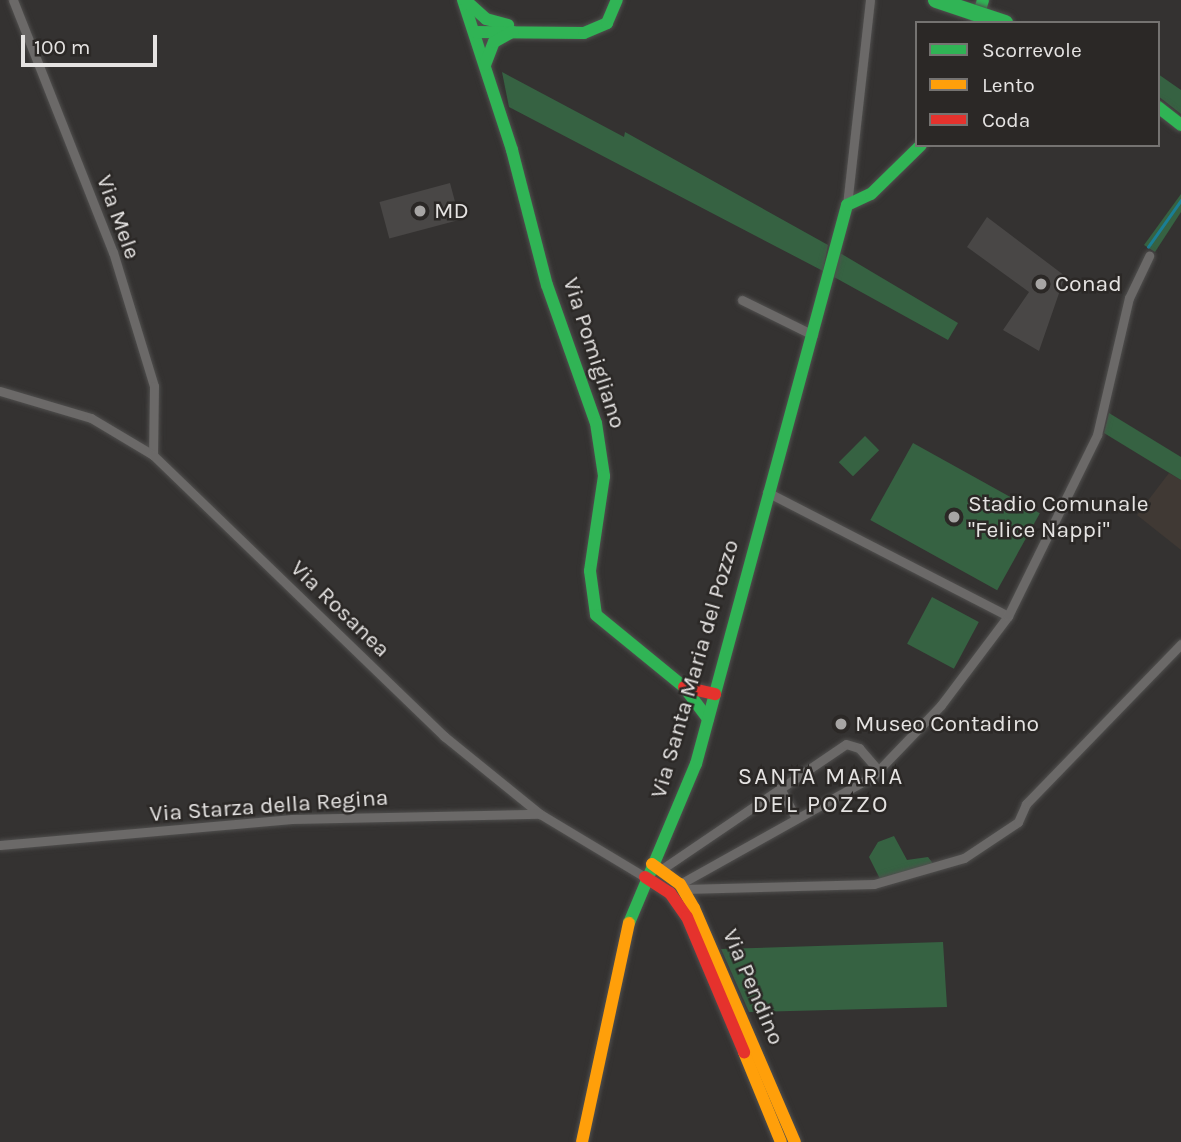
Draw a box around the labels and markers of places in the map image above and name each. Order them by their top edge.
place label: MD [434,197,469,225]
marker: MD [412,203,428,219]
place label: Conad [1055,270,1122,298]
marker: Conad [1033,276,1049,292]
place label: Stadio Comunale "Felice Nappi" [968,490,1149,544]
marker: Stadio Comunale "Felice Nappi" [946,509,962,525]
place label: Museo Contadino [855,710,1039,738]
marker: Museo Contadino [833,716,849,732]

